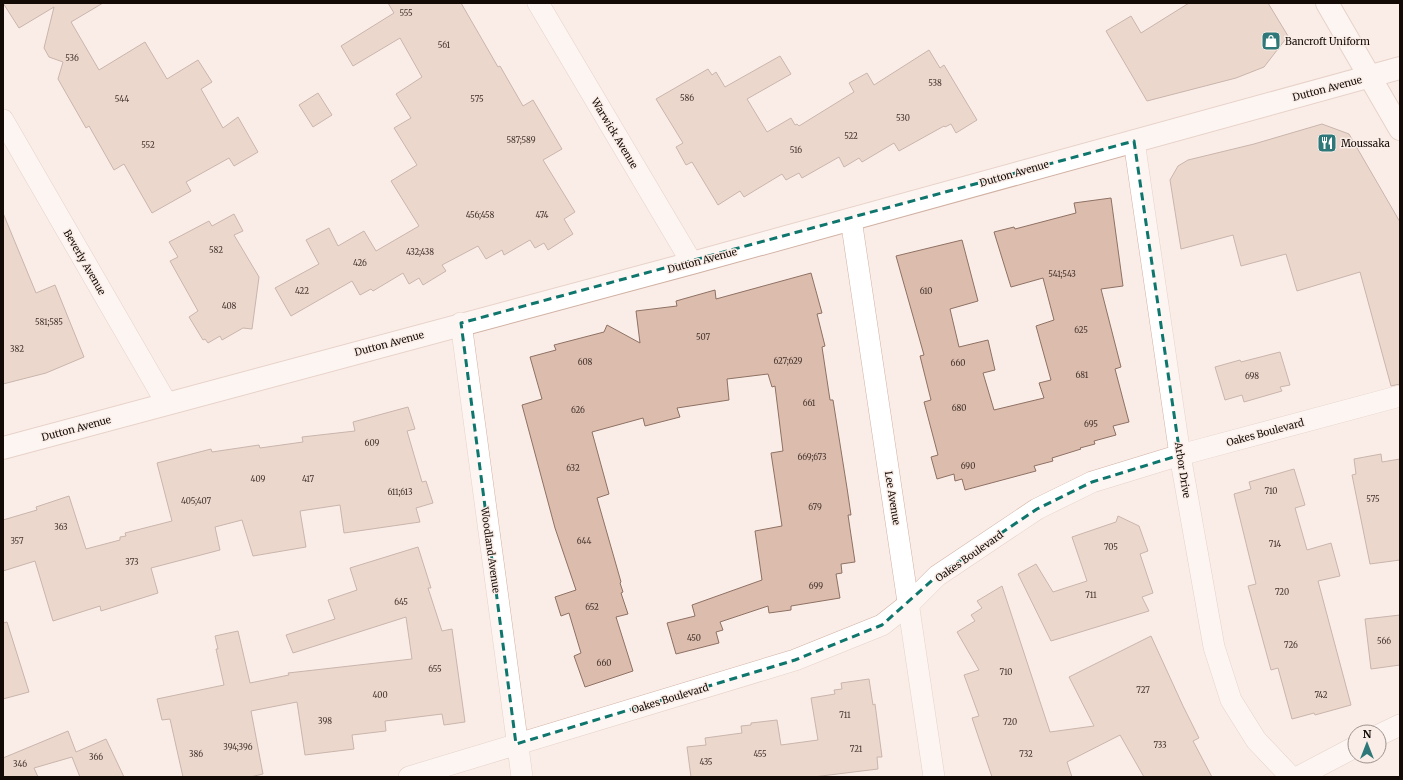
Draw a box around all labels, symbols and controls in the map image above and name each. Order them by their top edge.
house number: 555 [399,8,413,18]
shop icon: Bancroft Uniform [1260,30,1282,52]
place label: Bancroft Uniform [1285,35,1370,48]
house number: 561 [438,40,451,50]
house number: 536 [65,53,79,63]
street label: Dutton Avenue [1291,73,1363,104]
house number: 538 [928,78,942,88]
house number: 586 [680,93,694,103]
house number: 544 [115,94,129,104]
house number: 575 [470,94,484,104]
street label: Warwick Avenue [588,95,641,171]
house number: 530 [896,113,910,123]
house number: 522 [844,131,858,141]
restaurant icon: Moussaka [1316,132,1338,154]
house number: 587;589 [506,135,536,145]
place label: Moussaka [1341,137,1391,150]
house number: 552 [141,140,155,150]
house number: 516 [790,145,802,155]
street label: Dutton Avenue [978,157,1050,190]
house number: 456;458 [466,210,494,220]
house number: 474 [536,210,549,220]
street label: Beverly Avenue [61,227,109,297]
house number: 582 [209,245,223,255]
street label: Dutton Avenue [666,245,738,276]
house number: 432;438 [406,247,434,257]
house number: 426 [353,258,367,268]
house number: 541;543 [1048,269,1076,279]
house number: 422 [295,286,309,296]
house number: 610 [920,286,932,296]
house number: 408 [222,301,237,311]
house number: 581;585 [35,317,63,327]
house number: 625 [1074,325,1088,335]
street label: Dutton Avenue [353,328,425,359]
house number: 507 [696,332,710,342]
house number: 382 [10,344,24,354]
house number: 627;629 [774,356,803,366]
house number: 608 [578,357,593,367]
house number: 660 [951,358,965,368]
house number: 681 [1076,370,1089,380]
house number: 698 [1245,371,1259,381]
house number: 661 [803,398,816,408]
house number: 680 [952,403,966,413]
house number: 626 [571,405,585,415]
street label: Dutton Avenue [40,413,112,444]
street label: Oakes Boulevard [1225,416,1305,449]
house number: 695 [1084,419,1098,429]
house number: 609 [365,438,380,448]
street label: Arbor Drive [1172,440,1193,499]
house number: 669;673 [797,452,827,462]
house number: 690 [961,461,975,471]
house number: 632 [566,463,580,473]
street label: Lee Avenue [882,470,903,526]
house number: 409 [251,474,266,484]
house number: 417 [302,474,314,484]
house number: 710 [1265,486,1277,496]
house number: 611;613 [387,487,413,497]
house number: 575 [1366,494,1380,504]
house number: 405;407 [181,496,211,506]
house number: 679 [808,502,822,512]
street label: Woodland Avenue [478,505,503,594]
house number: 363 [54,522,68,532]
street label: Oakes Boulevard [933,528,1006,585]
house number: 357 [10,536,24,546]
house number: 644 [577,536,591,546]
house number: 714 [1269,539,1281,549]
house number: 705 [1104,542,1118,552]
house number: 373 [125,557,139,567]
house number: 699 [809,581,823,591]
house number: 720 [1275,587,1289,597]
house number: 711 [1085,590,1097,600]
house number: 645 [394,597,408,607]
house number: 652 [585,602,599,612]
house number: 450 [687,633,701,643]
house number: 566 [1377,636,1391,646]
house number: 726 [1284,640,1298,650]
house number: 660 [597,658,611,668]
house number: 655 [428,664,442,674]
house number: 710 [1000,667,1012,677]
street label: Oakes Boulevard [630,681,710,716]
house number: 727 [1136,685,1150,695]
house number: 400 [372,690,388,700]
house number: 742 [1314,690,1328,700]
house number: 711 [839,710,851,720]
house number: 398 [318,716,332,726]
house number: 720 [1003,717,1017,727]
north arrow [1347,724,1387,764]
text: N [1363,727,1372,741]
house number: 733 [1153,740,1167,750]
house number: 394;396 [223,742,253,752]
house number: 721 [850,744,863,754]
house number: 386 [189,749,203,759]
house number: 455 [753,749,767,759]
house number: 732 [1019,749,1033,759]
house number: 366 [89,752,103,762]
house number: 435 [699,757,713,767]
house number: 346 [13,759,27,769]

